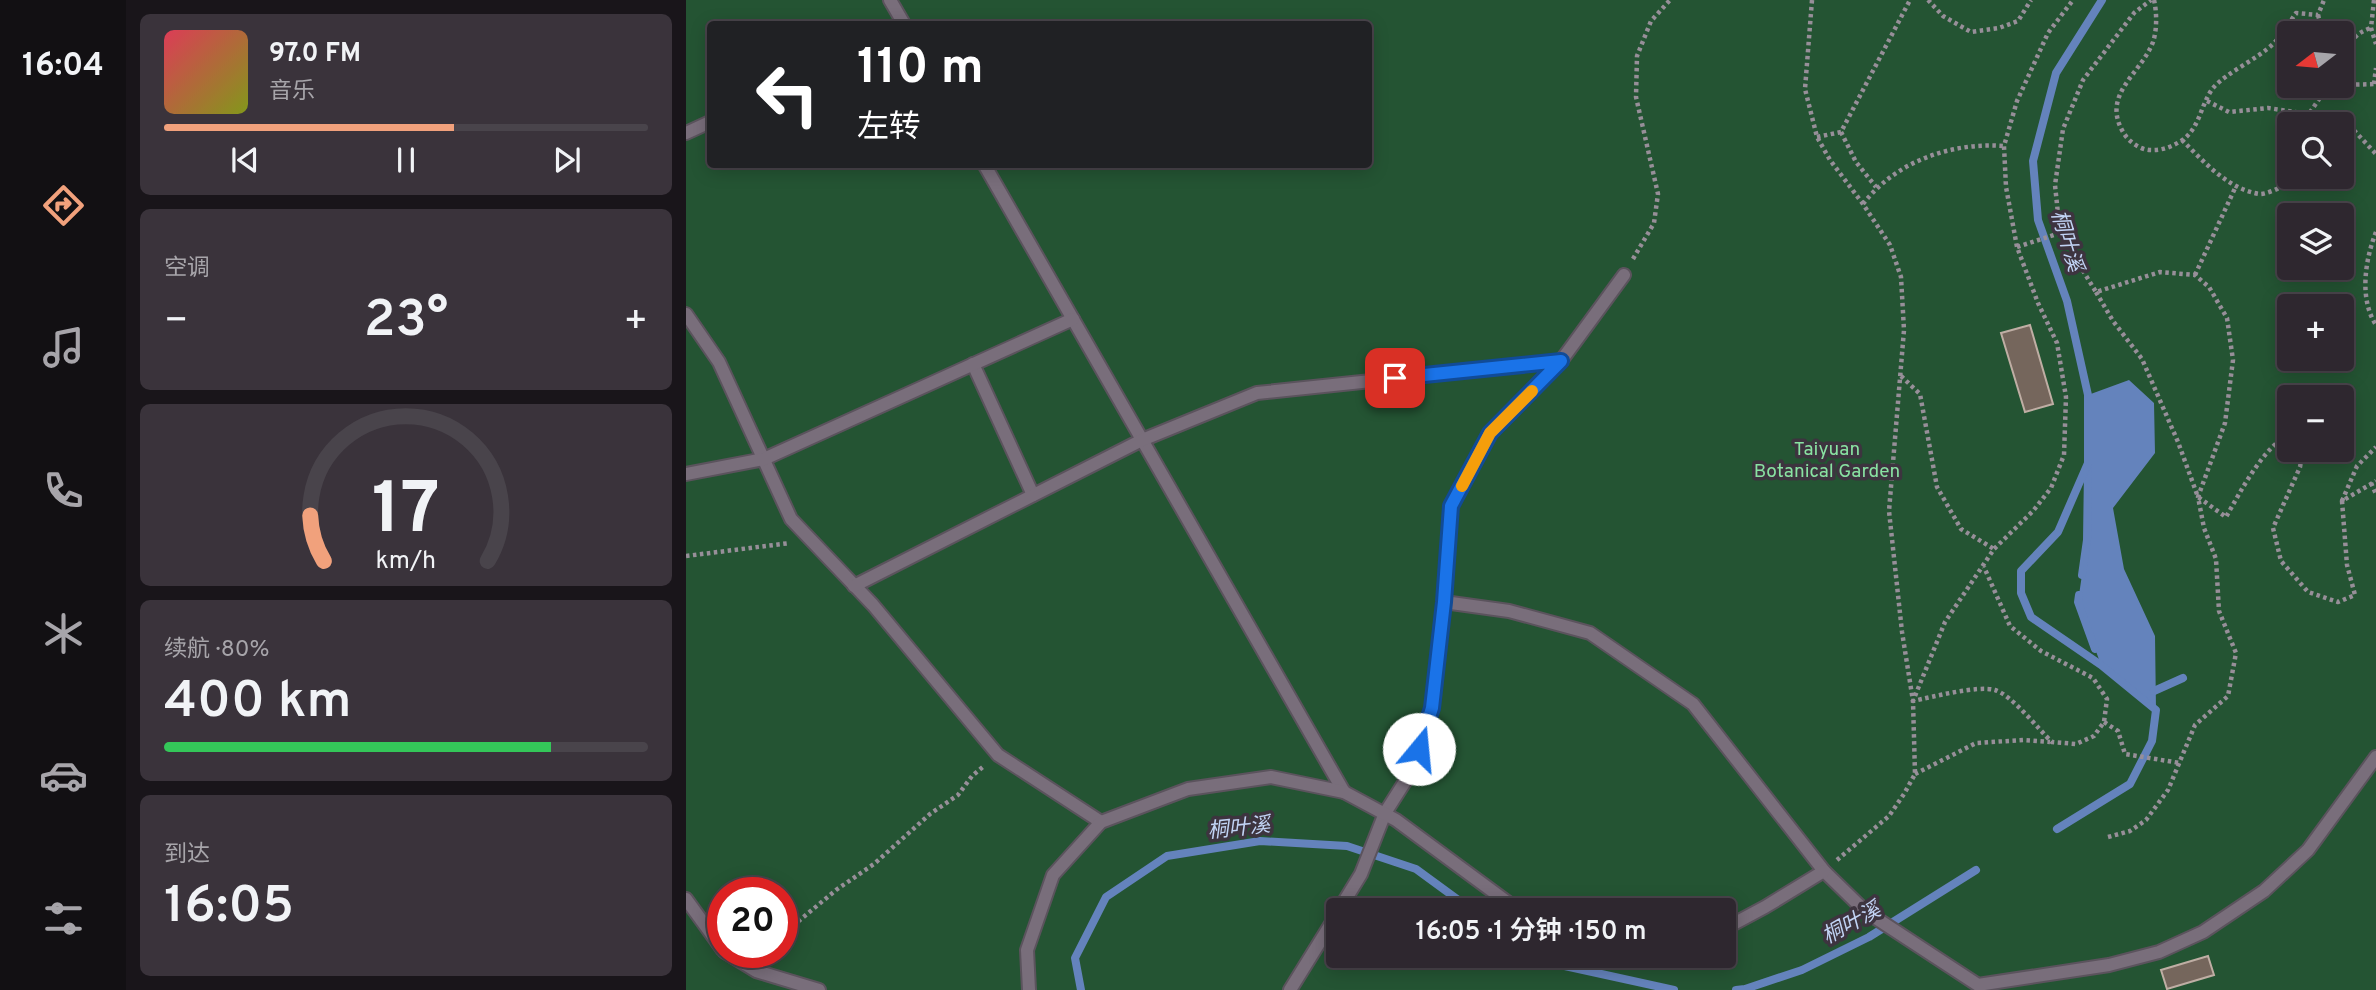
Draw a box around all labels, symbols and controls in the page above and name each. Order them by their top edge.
north arrow [2277,21,2354,98]
map controls [2277,21,2354,462]
text: 97.0 FM [269,38,361,71]
text: 110 m [857,39,984,101]
text: 16:04 [22,47,104,87]
icon: left [742,49,833,140]
text: 音乐 [269,78,315,107]
text: 左转 [857,109,921,149]
button: search [2277,112,2354,189]
icon: previous [226,141,264,179]
icon: pause [387,141,425,179]
icon: next [548,141,586,179]
icon: directions [39,181,88,230]
button: layers [2277,203,2354,280]
water label: 桐叶溪 [2044,207,2089,277]
text: 空调 [164,255,210,284]
text: 23° [364,289,448,355]
button: + [2277,294,2354,371]
text: − [164,298,189,347]
text: + [623,298,648,347]
icon: music [39,323,88,372]
pin [1365,348,1425,408]
icon: arrive [1376,359,1414,397]
button: − [2277,385,2354,462]
park label: Taiyuan Botanical Garden [1754,438,1900,484]
icon: phone [39,466,88,515]
text: 17 [372,467,440,559]
text: km/h [376,546,436,578]
icon: climate [39,609,88,658]
text: 续航 · 80% [164,636,269,665]
text: 400 km [164,670,351,736]
position arrow [1382,712,1456,786]
icon: car [39,751,88,800]
water label: 桐叶溪 [1206,812,1274,846]
text: 到达 [164,841,210,870]
text: 16:05 [164,875,294,941]
speed limit sign: 20 [707,877,798,968]
icon: filters [39,894,88,943]
water label: 桐叶溪 [1818,896,1888,951]
text: 16:05 · 1 分钟 · 150 m [1415,916,1647,949]

